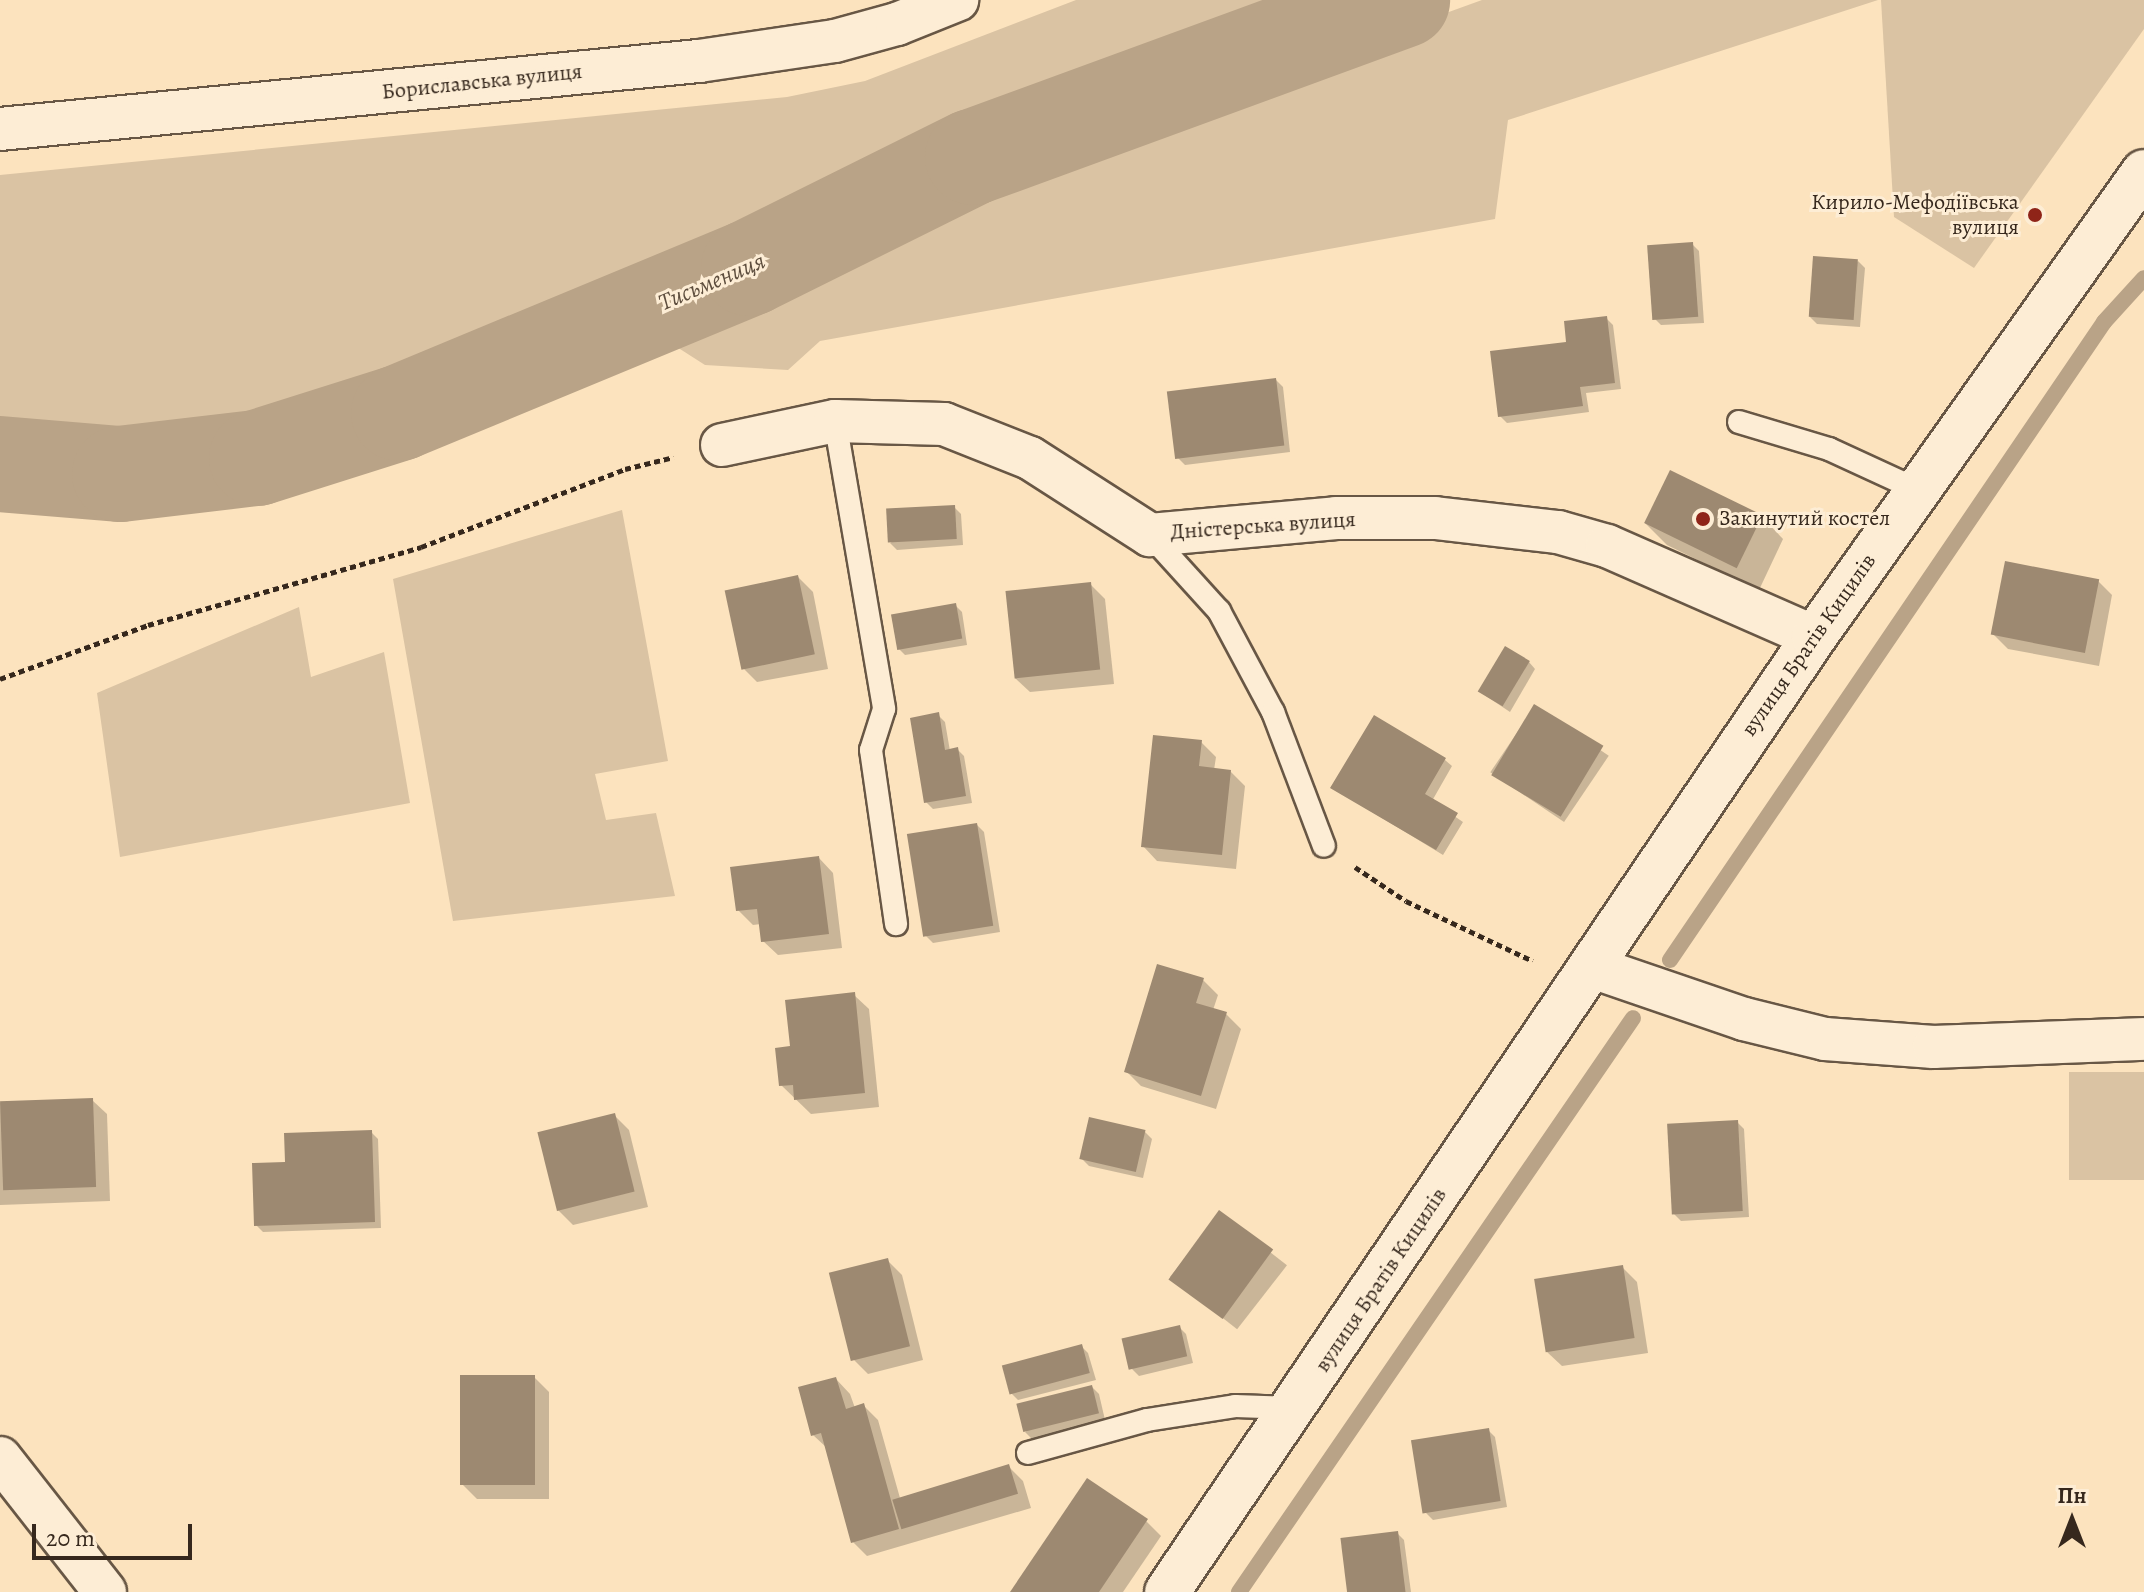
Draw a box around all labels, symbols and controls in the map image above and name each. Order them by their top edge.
street label: Бориславська вулиця [380,58,584,106]
place label: Кирило-Мефодіївська вулиця [1811,189,2019,240]
marker: Кирило-Мефодіївська вулиця [2026,206,2044,224]
water label: Тисьмениця [654,247,770,317]
street label: Дністерська вулиця [1169,506,1357,546]
place label: Закинутий костел [1719,506,1890,532]
marker: Закинутий костел [1694,510,1712,528]
street label: вулиця Братів Кицилів [1736,549,1882,741]
street label: вулиця Братів Кицилів [1309,1183,1453,1377]
north arrow [2032,1480,2112,1560]
text: Пн [2058,1481,2086,1511]
scale bar [36,1508,196,1558]
text: 20 m [46,1522,95,1554]

